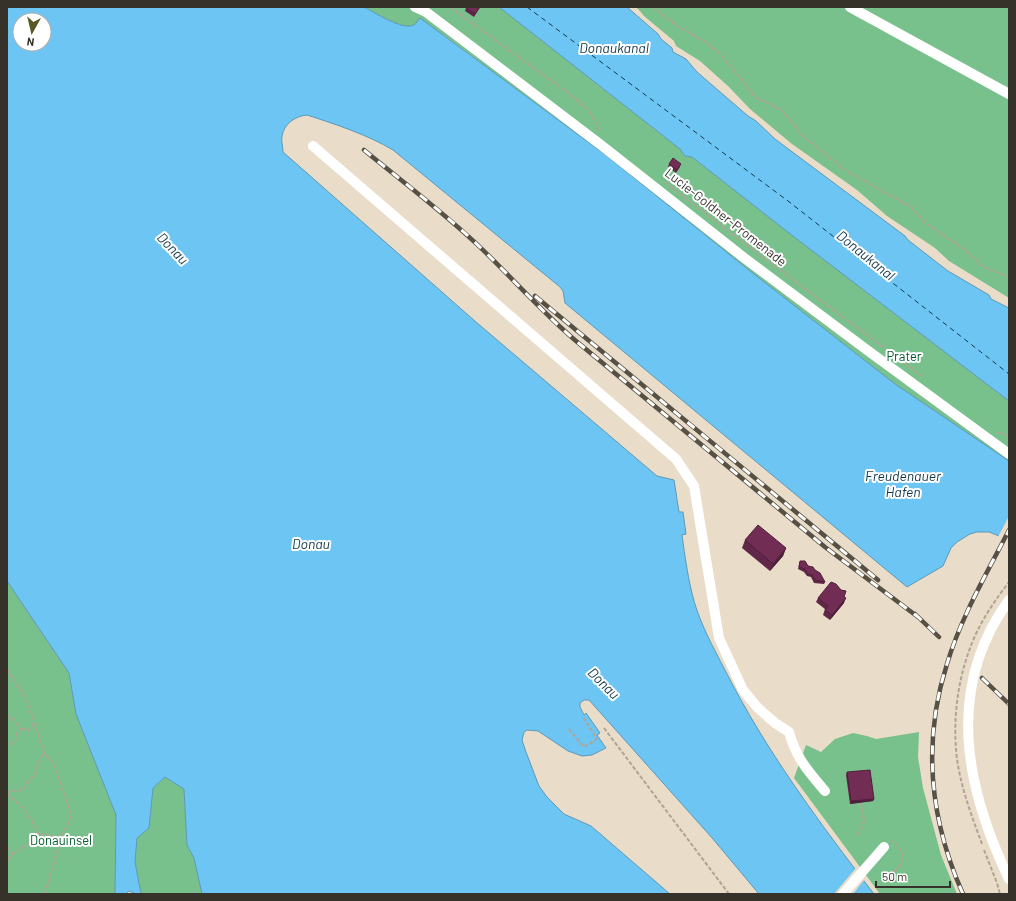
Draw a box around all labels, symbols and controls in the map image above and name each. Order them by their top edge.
north arrow [12,12,52,52]
text: N [26,35,35,49]
water label: Donaukanal [579,39,649,56]
street label: Lucie-Goldner-Promenade [662,165,790,270]
water label: Donaukanal [834,226,898,284]
water label: Donau [154,228,192,268]
park label: Prater [886,348,922,364]
water label: Freudenauer Hafen [865,467,942,500]
water label: Donau [292,535,330,552]
water label: Donau [585,664,623,702]
park label: Donauinsel [30,832,92,848]
scale bar [876,863,950,889]
text: 50 m [882,869,907,883]

